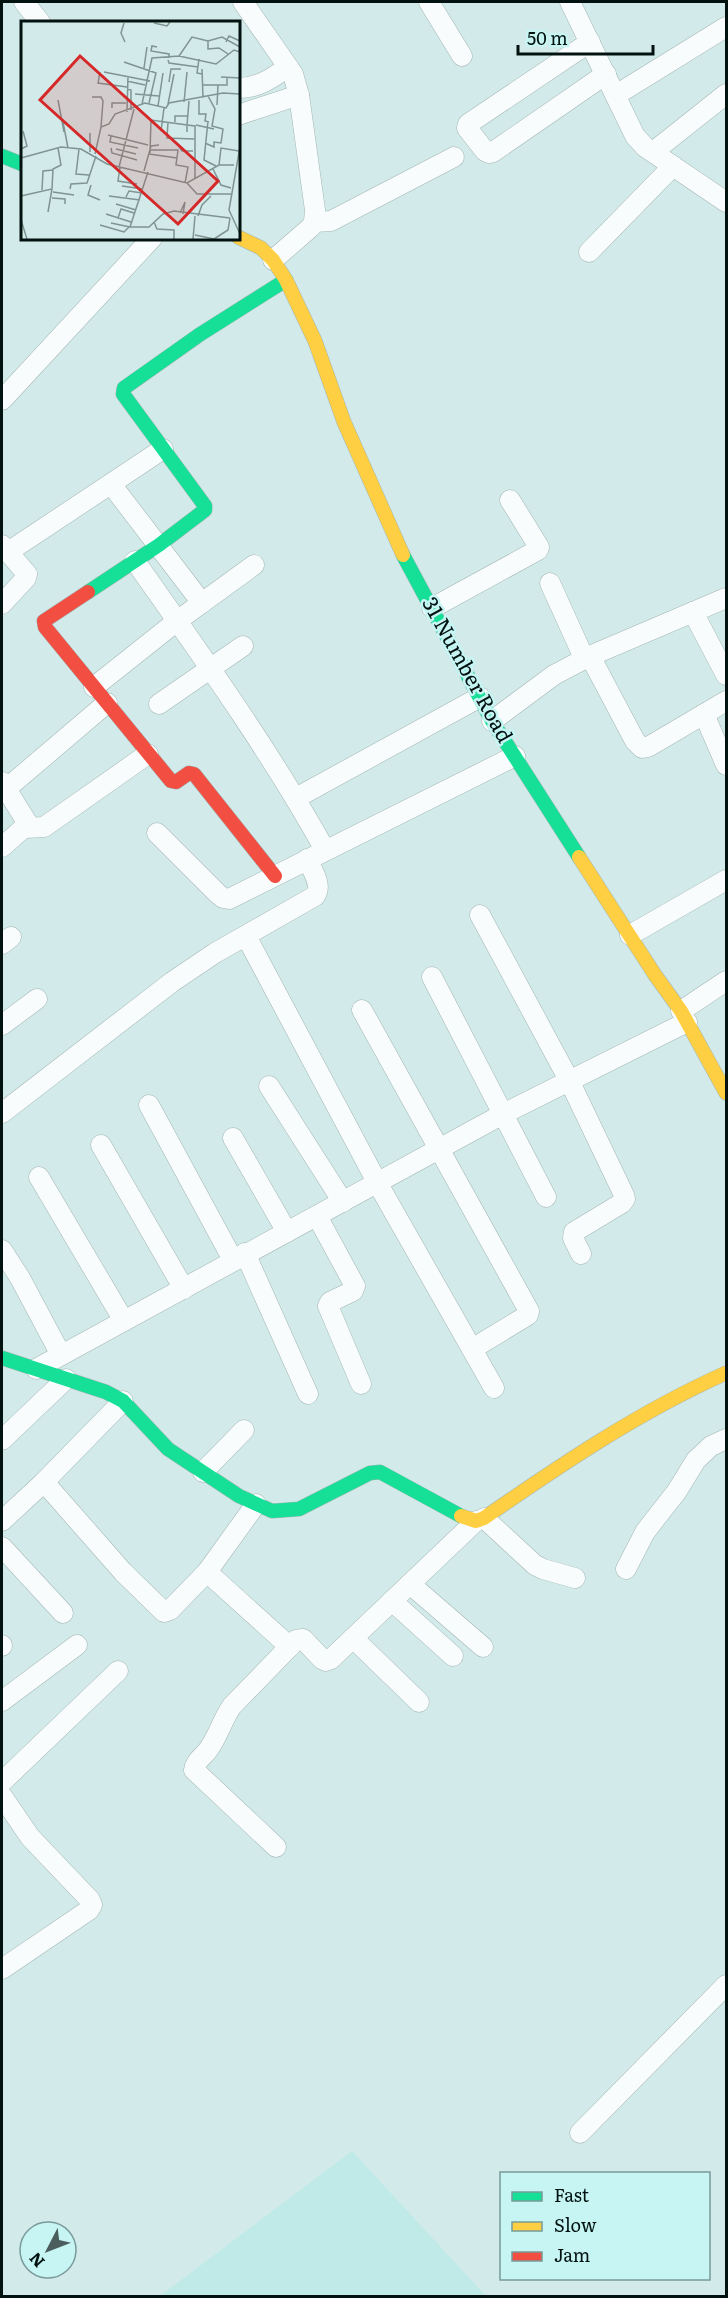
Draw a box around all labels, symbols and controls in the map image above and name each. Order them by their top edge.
scale bar [518,18,653,56]
inset map [21,21,240,240]
text: 50 m [527,24,568,51]
street label: 31 Number Road [416,590,522,747]
legend [500,2172,710,2280]
text: Fast [554,2181,590,2208]
text: Slow [554,2211,597,2238]
north arrow [18,2220,78,2280]
text: Jam [554,2241,590,2268]
text: N [23,2248,50,2274]

